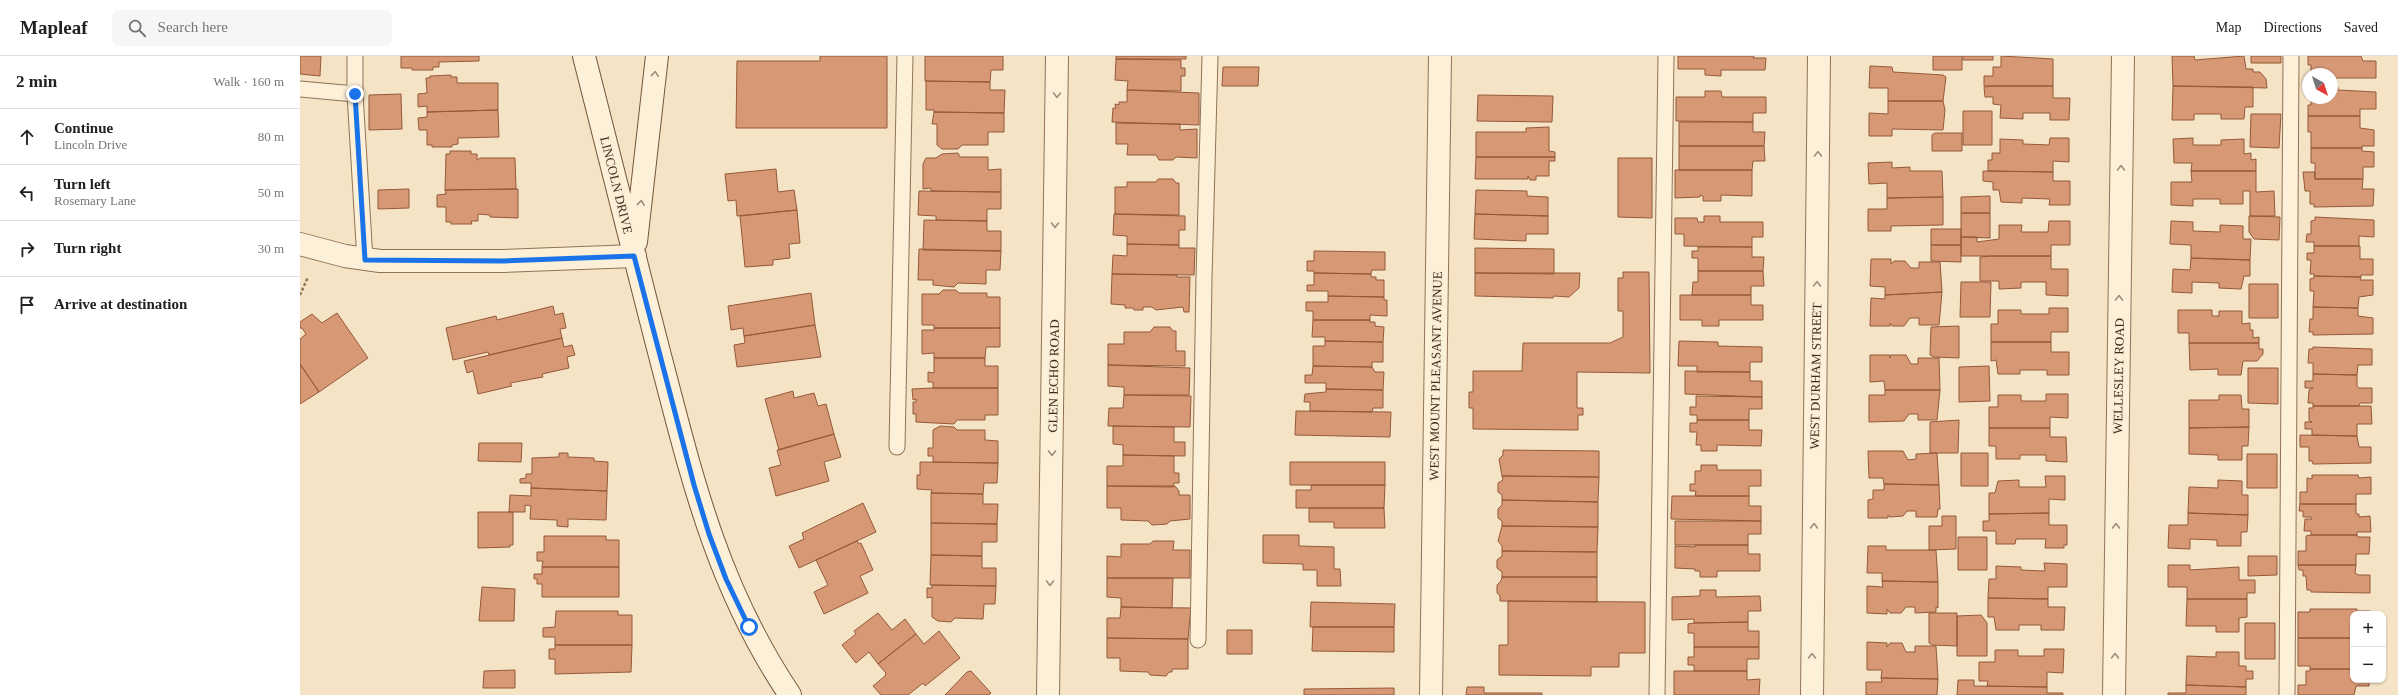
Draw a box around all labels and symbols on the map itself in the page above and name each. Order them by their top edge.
north arrow [2302,68,2338,104]
one-way arrow [650,71,659,77]
route end [346,85,364,103]
one-way arrow [1052,92,1061,98]
street label: LINCOLN DRIVE [597,135,636,236]
one-way arrow [1814,151,1822,157]
one-way arrow [2117,165,2125,171]
one-way arrow [636,200,645,206]
one-way arrow [1051,222,1059,228]
street label: WEST MOUNT PLEASANT AVENUE [1426,271,1445,481]
one-way arrow [1812,281,1821,287]
one-way arrow [2115,295,2124,301]
street label: WEST DURHAM STREET [1807,302,1824,450]
street label: WELLESLEY ROAD [2110,318,2127,434]
street label: GLEN ECHO ROAD [1045,319,1062,433]
one-way arrow [1048,450,1056,456]
one-way arrow [1810,523,1818,529]
one-way arrow [2112,523,2121,529]
one-way arrow [1046,580,1054,586]
route start [740,618,758,636]
one-way arrow [1808,653,1816,659]
one-way arrow [2111,653,2119,659]

